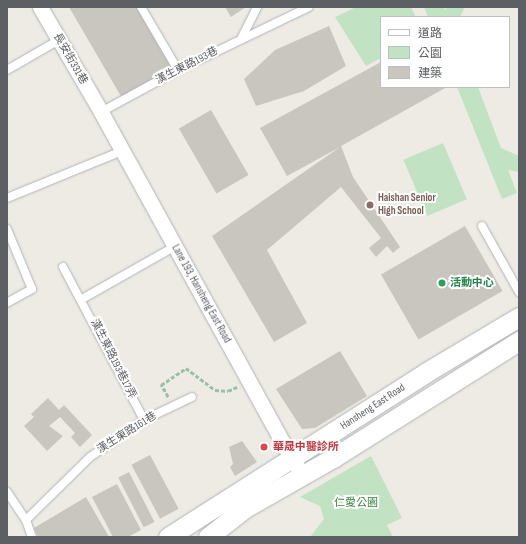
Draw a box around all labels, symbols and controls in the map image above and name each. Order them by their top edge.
legend [380,16,510,88]
text: 道路 [418,26,442,41]
street label: 長安街331巷 [50,31,90,87]
street label: 漢生東路193巷 [154,45,220,87]
text: 公園 [418,46,442,61]
text: 建築 [418,66,442,81]
place label: Haishan Senior High School [378,192,436,218]
marker: Haishan Senior High School [365,200,375,210]
street label: Lane 193, Hansheng East Road [168,242,234,346]
place label: 活動中心 [450,276,494,290]
marker: 活動中心 [437,278,447,288]
street label: 漢生東路193巷17弄 [87,317,139,401]
street label: Hansheng East Road [338,381,408,433]
street label: 漢生東路161巷 [95,410,159,456]
place label: 華晟中醫診所 [273,440,339,454]
marker: 華晟中醫診所 [258,441,270,453]
park label: 仁愛公園 [334,496,378,510]

